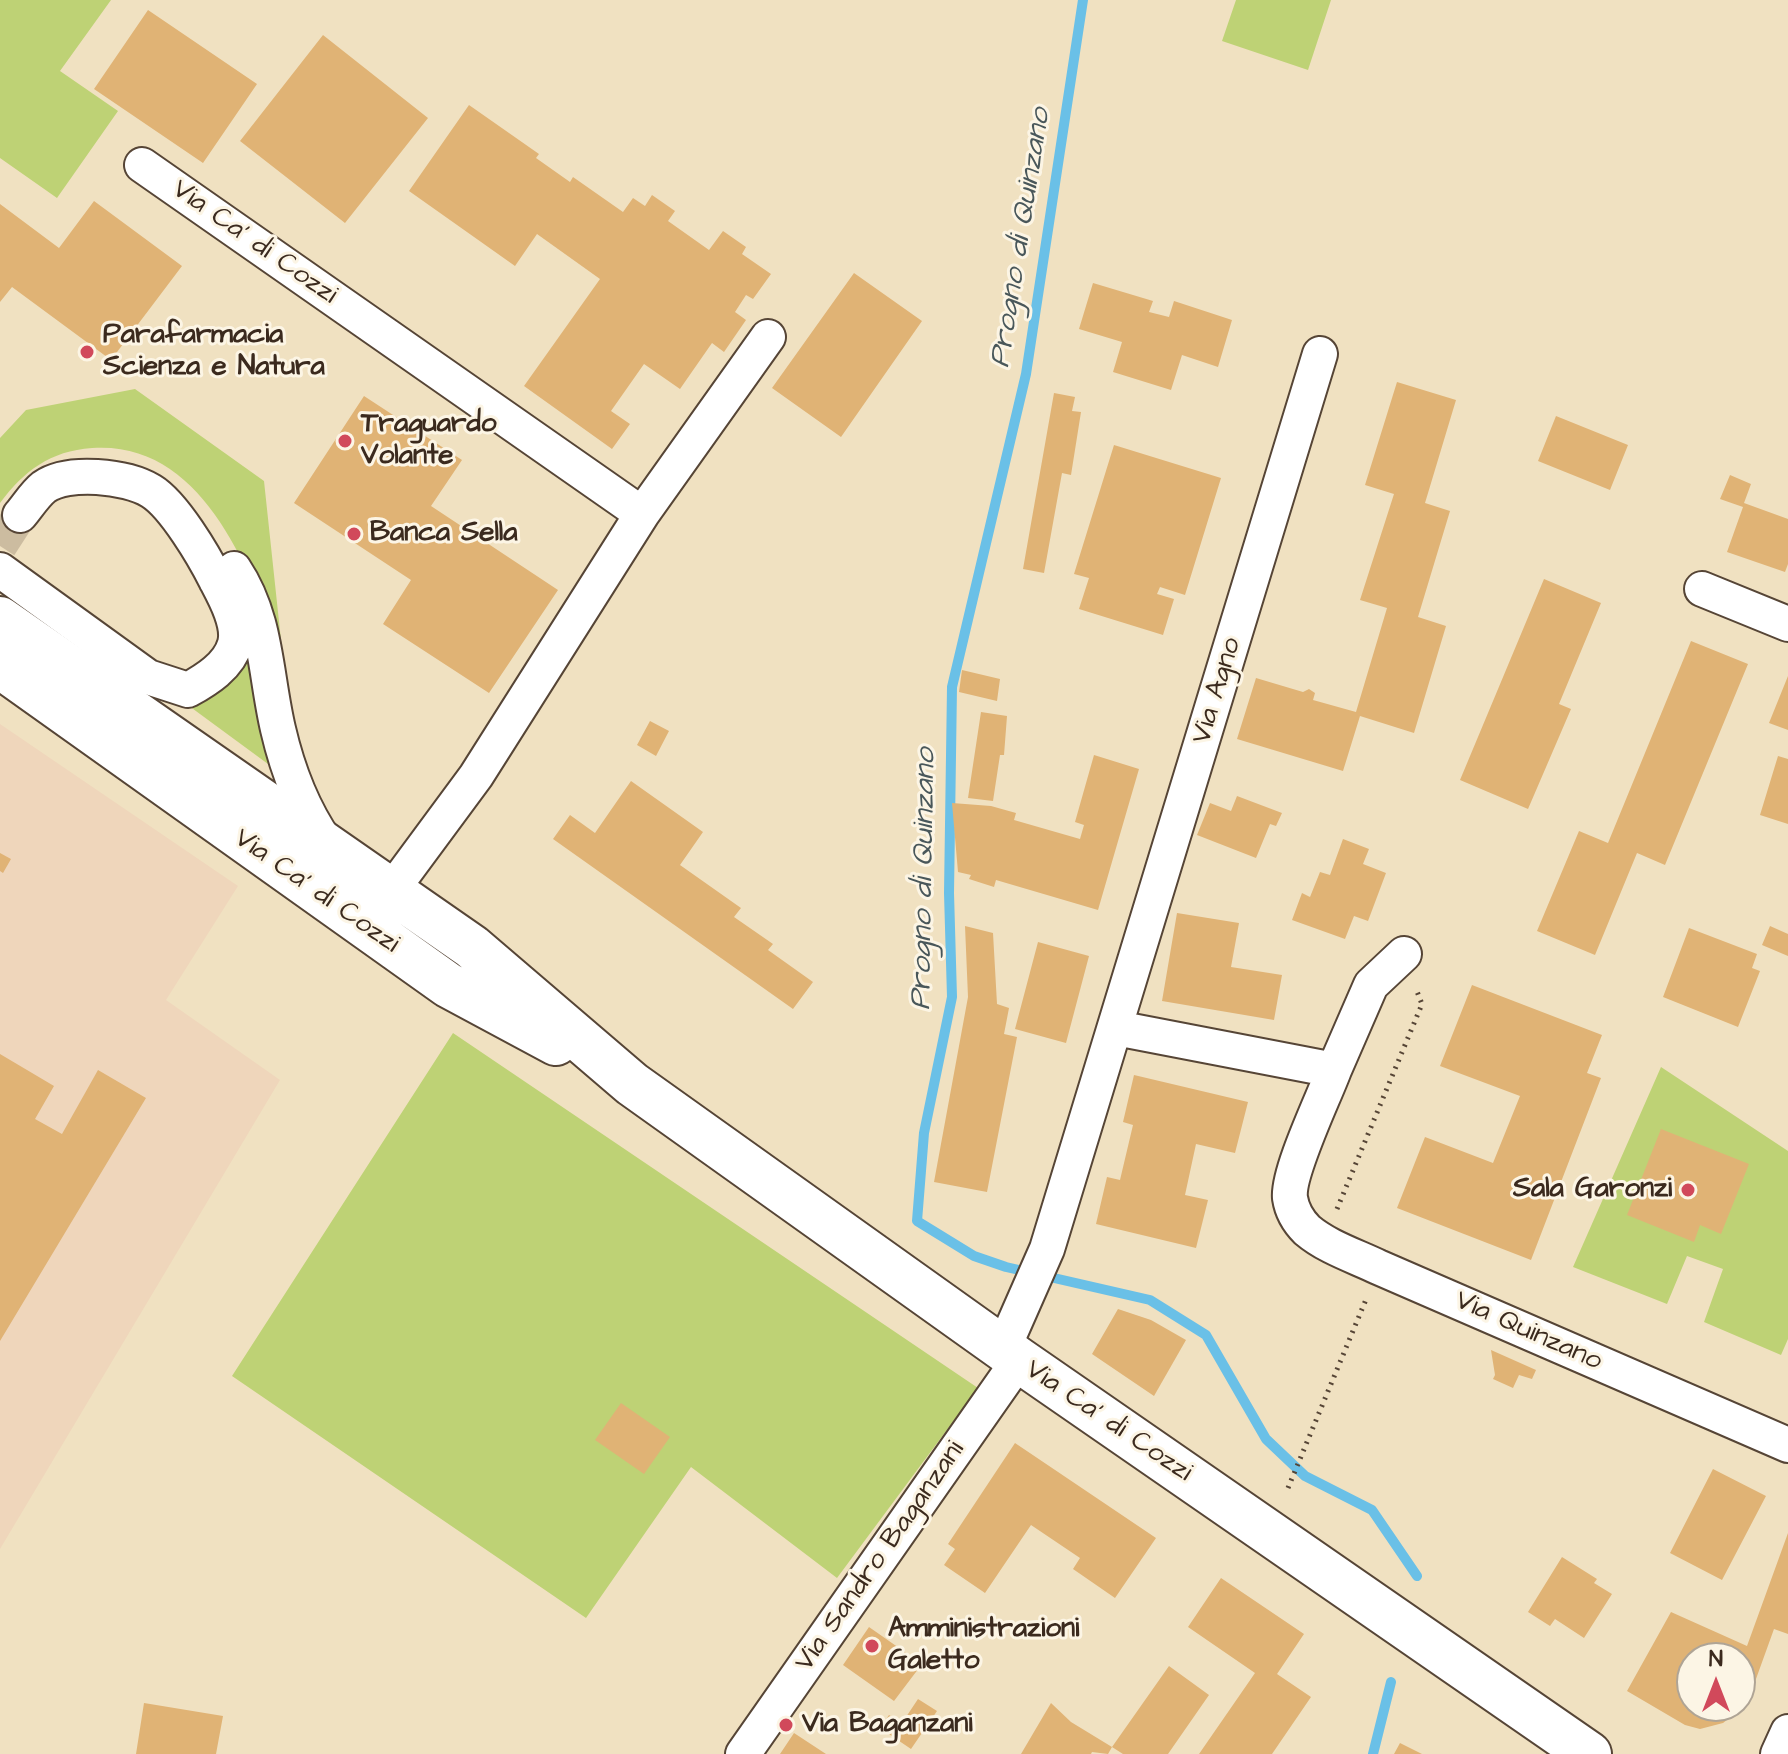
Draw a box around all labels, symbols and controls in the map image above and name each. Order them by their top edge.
water label: Progno di Quinzano [984,106,1060,370]
street label: Via Ca' di Cozzi [165,173,343,313]
place label: Parafarmacia Scienza e Natura [103,319,325,385]
marker: Parafarmacia Scienza e Natura [78,343,96,361]
place label: Traguardo Volante [361,408,497,474]
marker: Traguardo Volante [336,432,354,450]
place label: Banca Sella [370,517,518,551]
marker: Banca Sella [345,525,363,543]
street label: Via Agno [1186,634,1250,748]
water label: Progno di Quinzano [905,748,945,1010]
street label: Via Ca' di Cozzi [227,822,405,962]
place label: Sala Garonzi [1513,1173,1672,1207]
marker: Sala Garonzi [1679,1181,1697,1199]
street label: Via Quinzano [1449,1285,1607,1379]
street label: Via Ca' di Cozzi [1018,1354,1198,1490]
street label: Via Sandro Baganzani [789,1435,973,1679]
place label: Amministrazioni Galetto [888,1613,1079,1679]
marker: Amministrazioni Galetto [863,1637,881,1655]
north arrow [1676,1642,1756,1722]
text: N [1709,1644,1723,1675]
place label: Via Baganzani [802,1708,972,1742]
marker: Via Baganzani [777,1716,795,1734]

